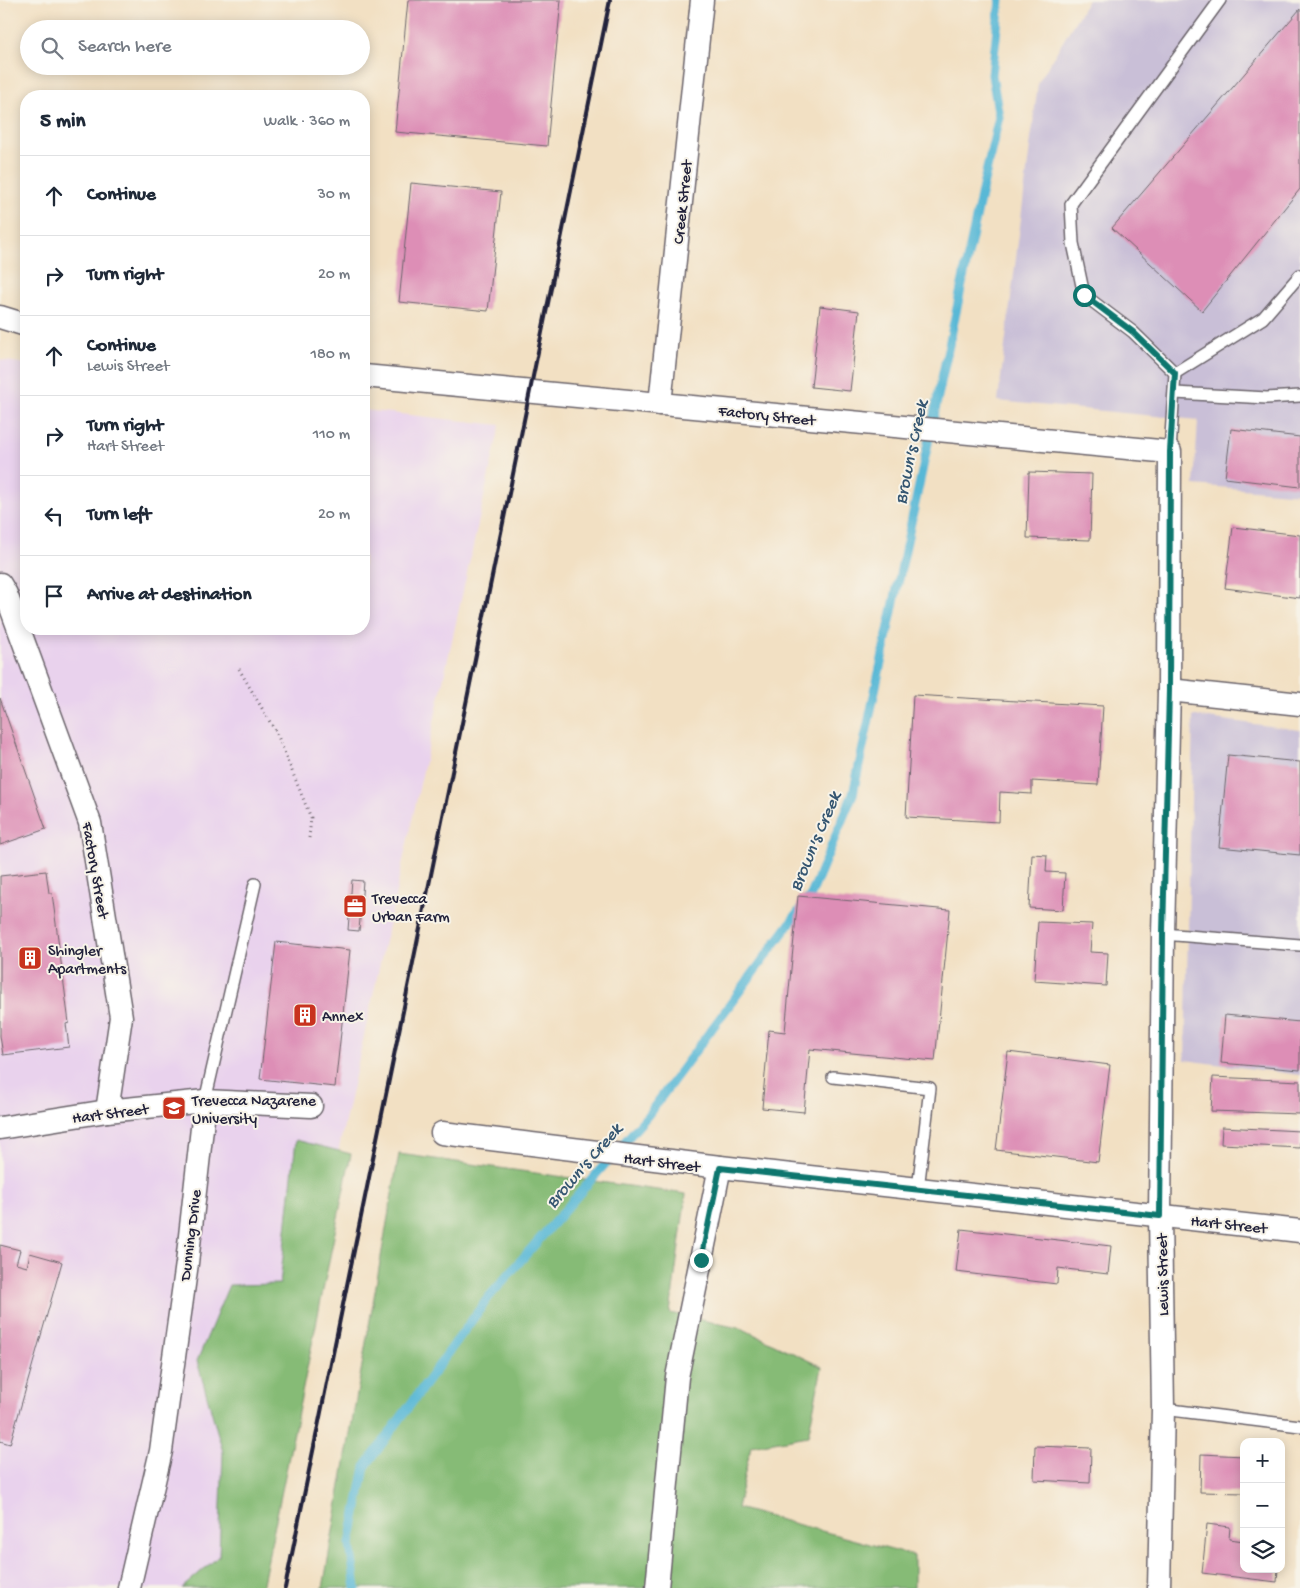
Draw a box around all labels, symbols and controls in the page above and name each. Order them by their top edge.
search box [20,20,370,75]
icon: search [38,34,66,62]
text: Search here [78,36,172,59]
text: 5 min [40,110,85,135]
text: Walk · 360 m [264,113,350,132]
street label: Creek Street [671,158,698,245]
icon: ahead [40,182,68,210]
text: Continue [87,184,156,207]
text: 30 m [317,186,350,205]
icon: right [40,262,68,290]
text: Turn right [87,264,163,287]
text: 20 m [318,266,350,285]
route start [1073,284,1096,307]
text: Continue [87,335,156,358]
icon: ahead [40,342,68,370]
text: 180 m [311,346,350,365]
text: Lewis Street [87,358,169,377]
water label: Brown's Creek [891,397,934,506]
street label: Factory Street [716,403,817,432]
text: Turn right [87,415,163,438]
icon: right [40,422,68,450]
text: 110 m [313,426,350,445]
text: Hart Street [87,438,164,457]
icon: left [40,502,68,530]
text: Turn left [87,504,151,527]
text: 20 m [318,506,350,525]
icon: arrive [40,582,68,610]
text: Arrive at destination [87,584,251,607]
water label: Brown's Creek [786,787,847,895]
street label: Factory Street [76,820,112,922]
place label: Trevecca Urban Farm [371,891,450,928]
office icon: Trevecca Urban Farm [342,893,368,919]
place label: Shingler Apartments [48,943,127,980]
building icon: Shingler Apartments [17,945,43,971]
building icon: Annex [292,1002,318,1028]
place label: Annex [322,1009,364,1028]
place label: Trevecca Nazarene University [191,1093,317,1130]
school or university icon: Trevecca Nazarene University [161,1095,187,1121]
street label: Hart Street [71,1101,151,1130]
water label: Brown's Creek [542,1118,629,1213]
street label: Hart Street [622,1150,702,1179]
street label: Dunning Drive [177,1188,208,1283]
street label: Hart Street [1190,1213,1269,1240]
street label: Lewis Street [1154,1232,1175,1316]
route end [690,1249,713,1272]
map controls [1240,1438,1285,1573]
button: + [1240,1438,1285,1483]
button: − [1240,1483,1285,1528]
button: layers [1240,1528,1285,1573]

